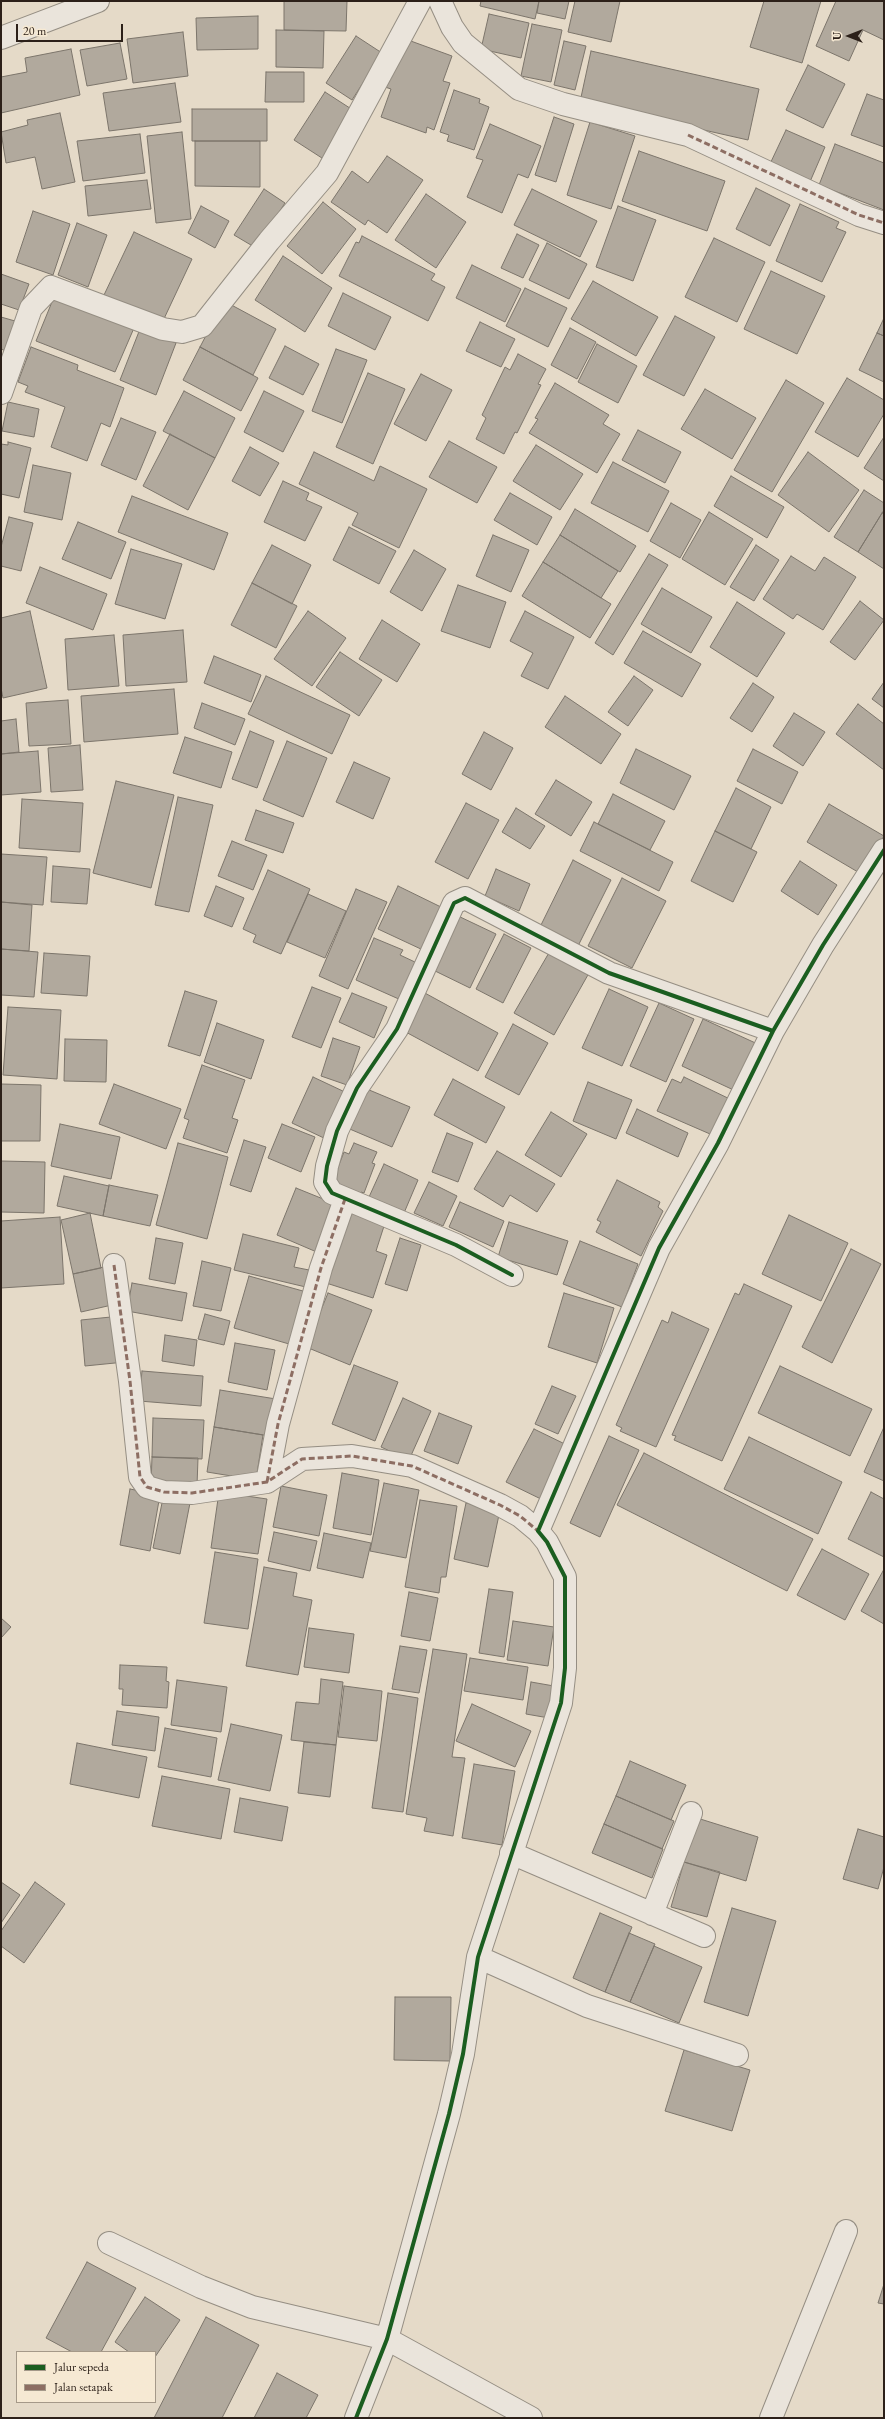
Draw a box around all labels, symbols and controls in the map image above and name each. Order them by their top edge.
scale bar [18,16,125,42]
north arrow [829,16,869,56]
text: 20 m [23,23,46,39]
text: U [830,32,844,40]
legend [16,2351,156,2403]
text: Jalur sepeda [54,2359,109,2375]
text: Jalan setapak [54,2379,113,2395]

